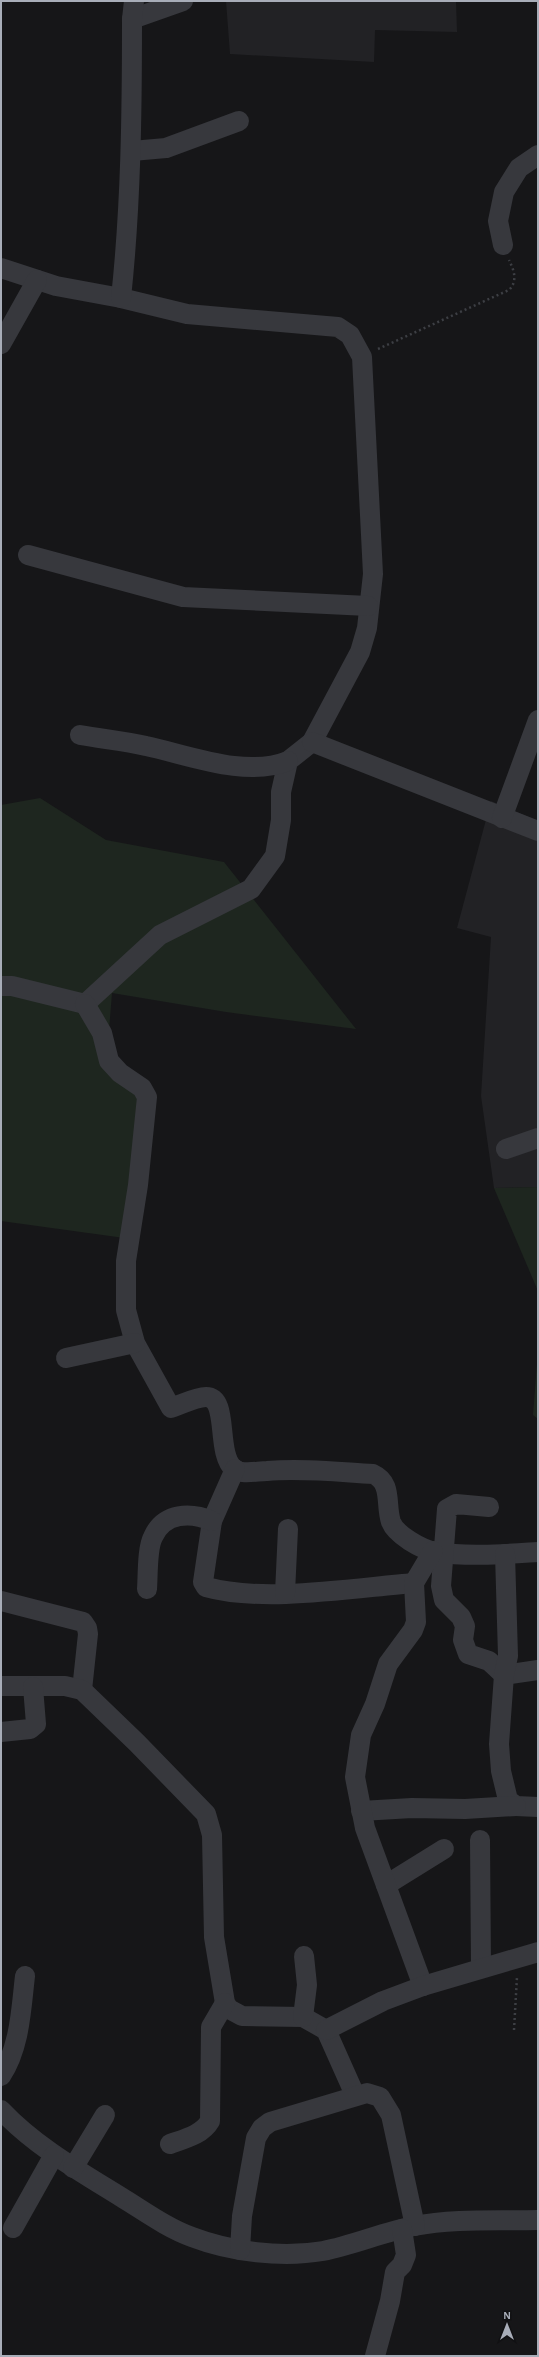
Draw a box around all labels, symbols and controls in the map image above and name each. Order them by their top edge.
north arrow [487,2305,527,2345]
text: N [503,2310,511,2321]

